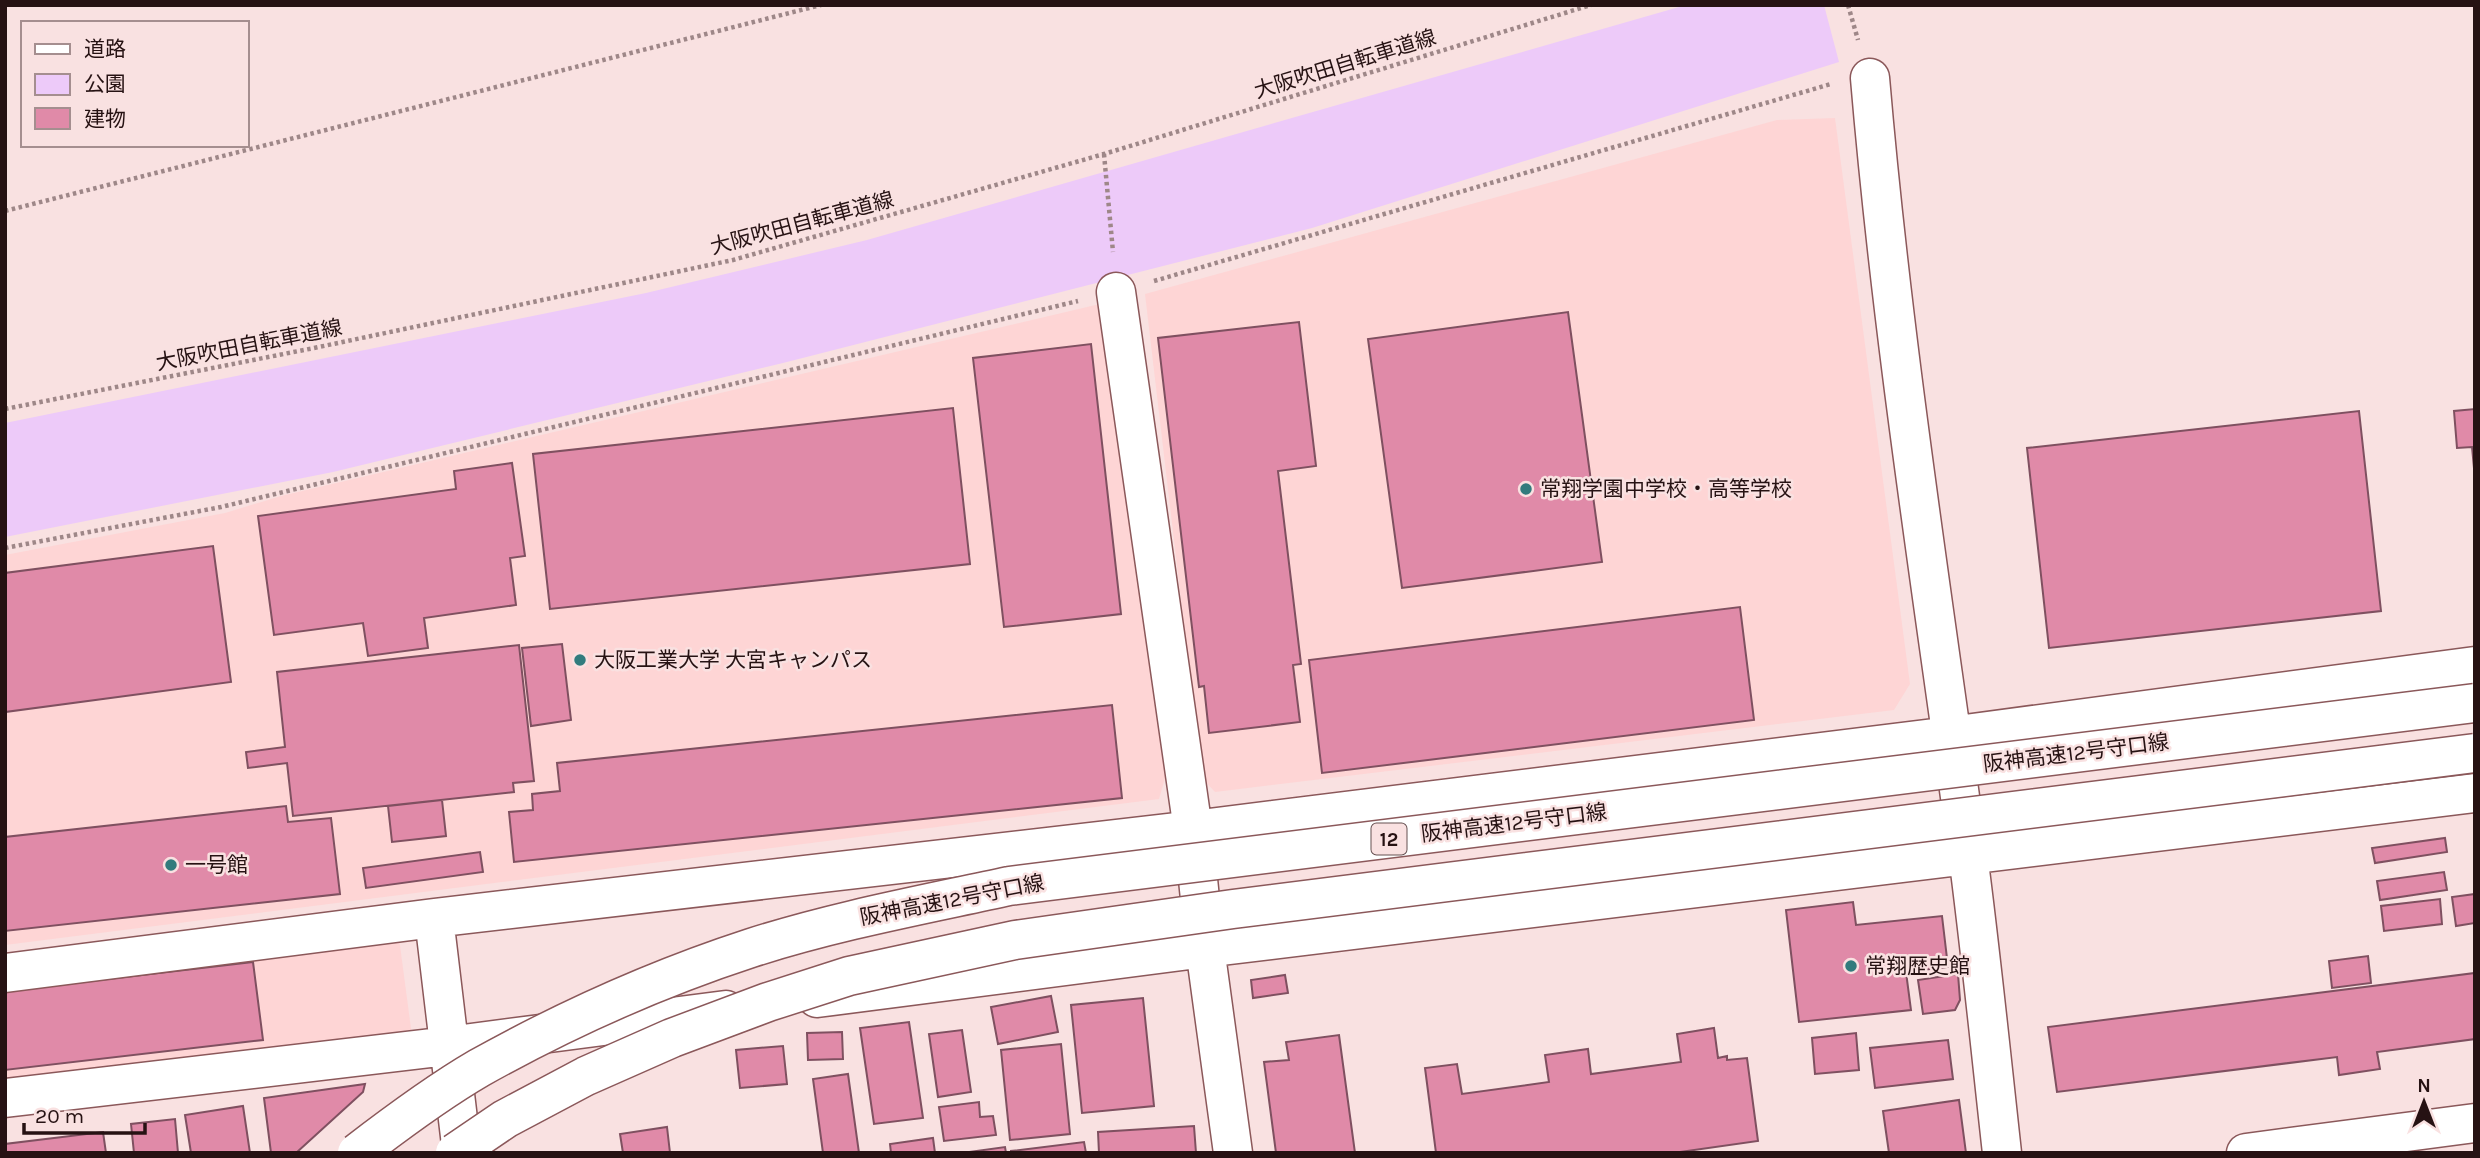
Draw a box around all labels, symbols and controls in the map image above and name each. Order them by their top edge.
legend [21,21,248,147]
street label: 大阪吹田自転車道線 [1251,25,1439,103]
text: 道路 [84,37,126,61]
text: 公園 [84,72,126,96]
text: 建物 [84,107,126,131]
street label: 大阪吹田自転車道線 [708,187,896,259]
street label: 大阪吹田自転車道線 [154,315,344,375]
place label: 常翔学園中学校・高等学校 [1540,477,1792,501]
marker: 常翔学園中学校・高等学校 [1518,481,1534,497]
place label: 大阪工業大学 大宮キャンパス [594,648,872,672]
marker: 大阪工業大学 大宮キャンパス [572,652,588,668]
street label: 阪神高速12号守口線 [1982,730,2170,776]
street label: 阪神高速12号守口線 [1420,800,1608,846]
road number: 12 [1372,824,1406,854]
place label: 一号館 [185,853,248,877]
marker: 一号館 [163,857,179,873]
street label: 阪神高速12号守口線 [858,870,1046,930]
place label: 常翔歴史館 [1865,954,1970,978]
marker: 常翔歴史館 [1843,958,1859,974]
north arrow [2389,1067,2459,1137]
text: N [2417,1075,2431,1097]
scale bar [24,1092,145,1136]
text: 20 m [35,1104,84,1128]

